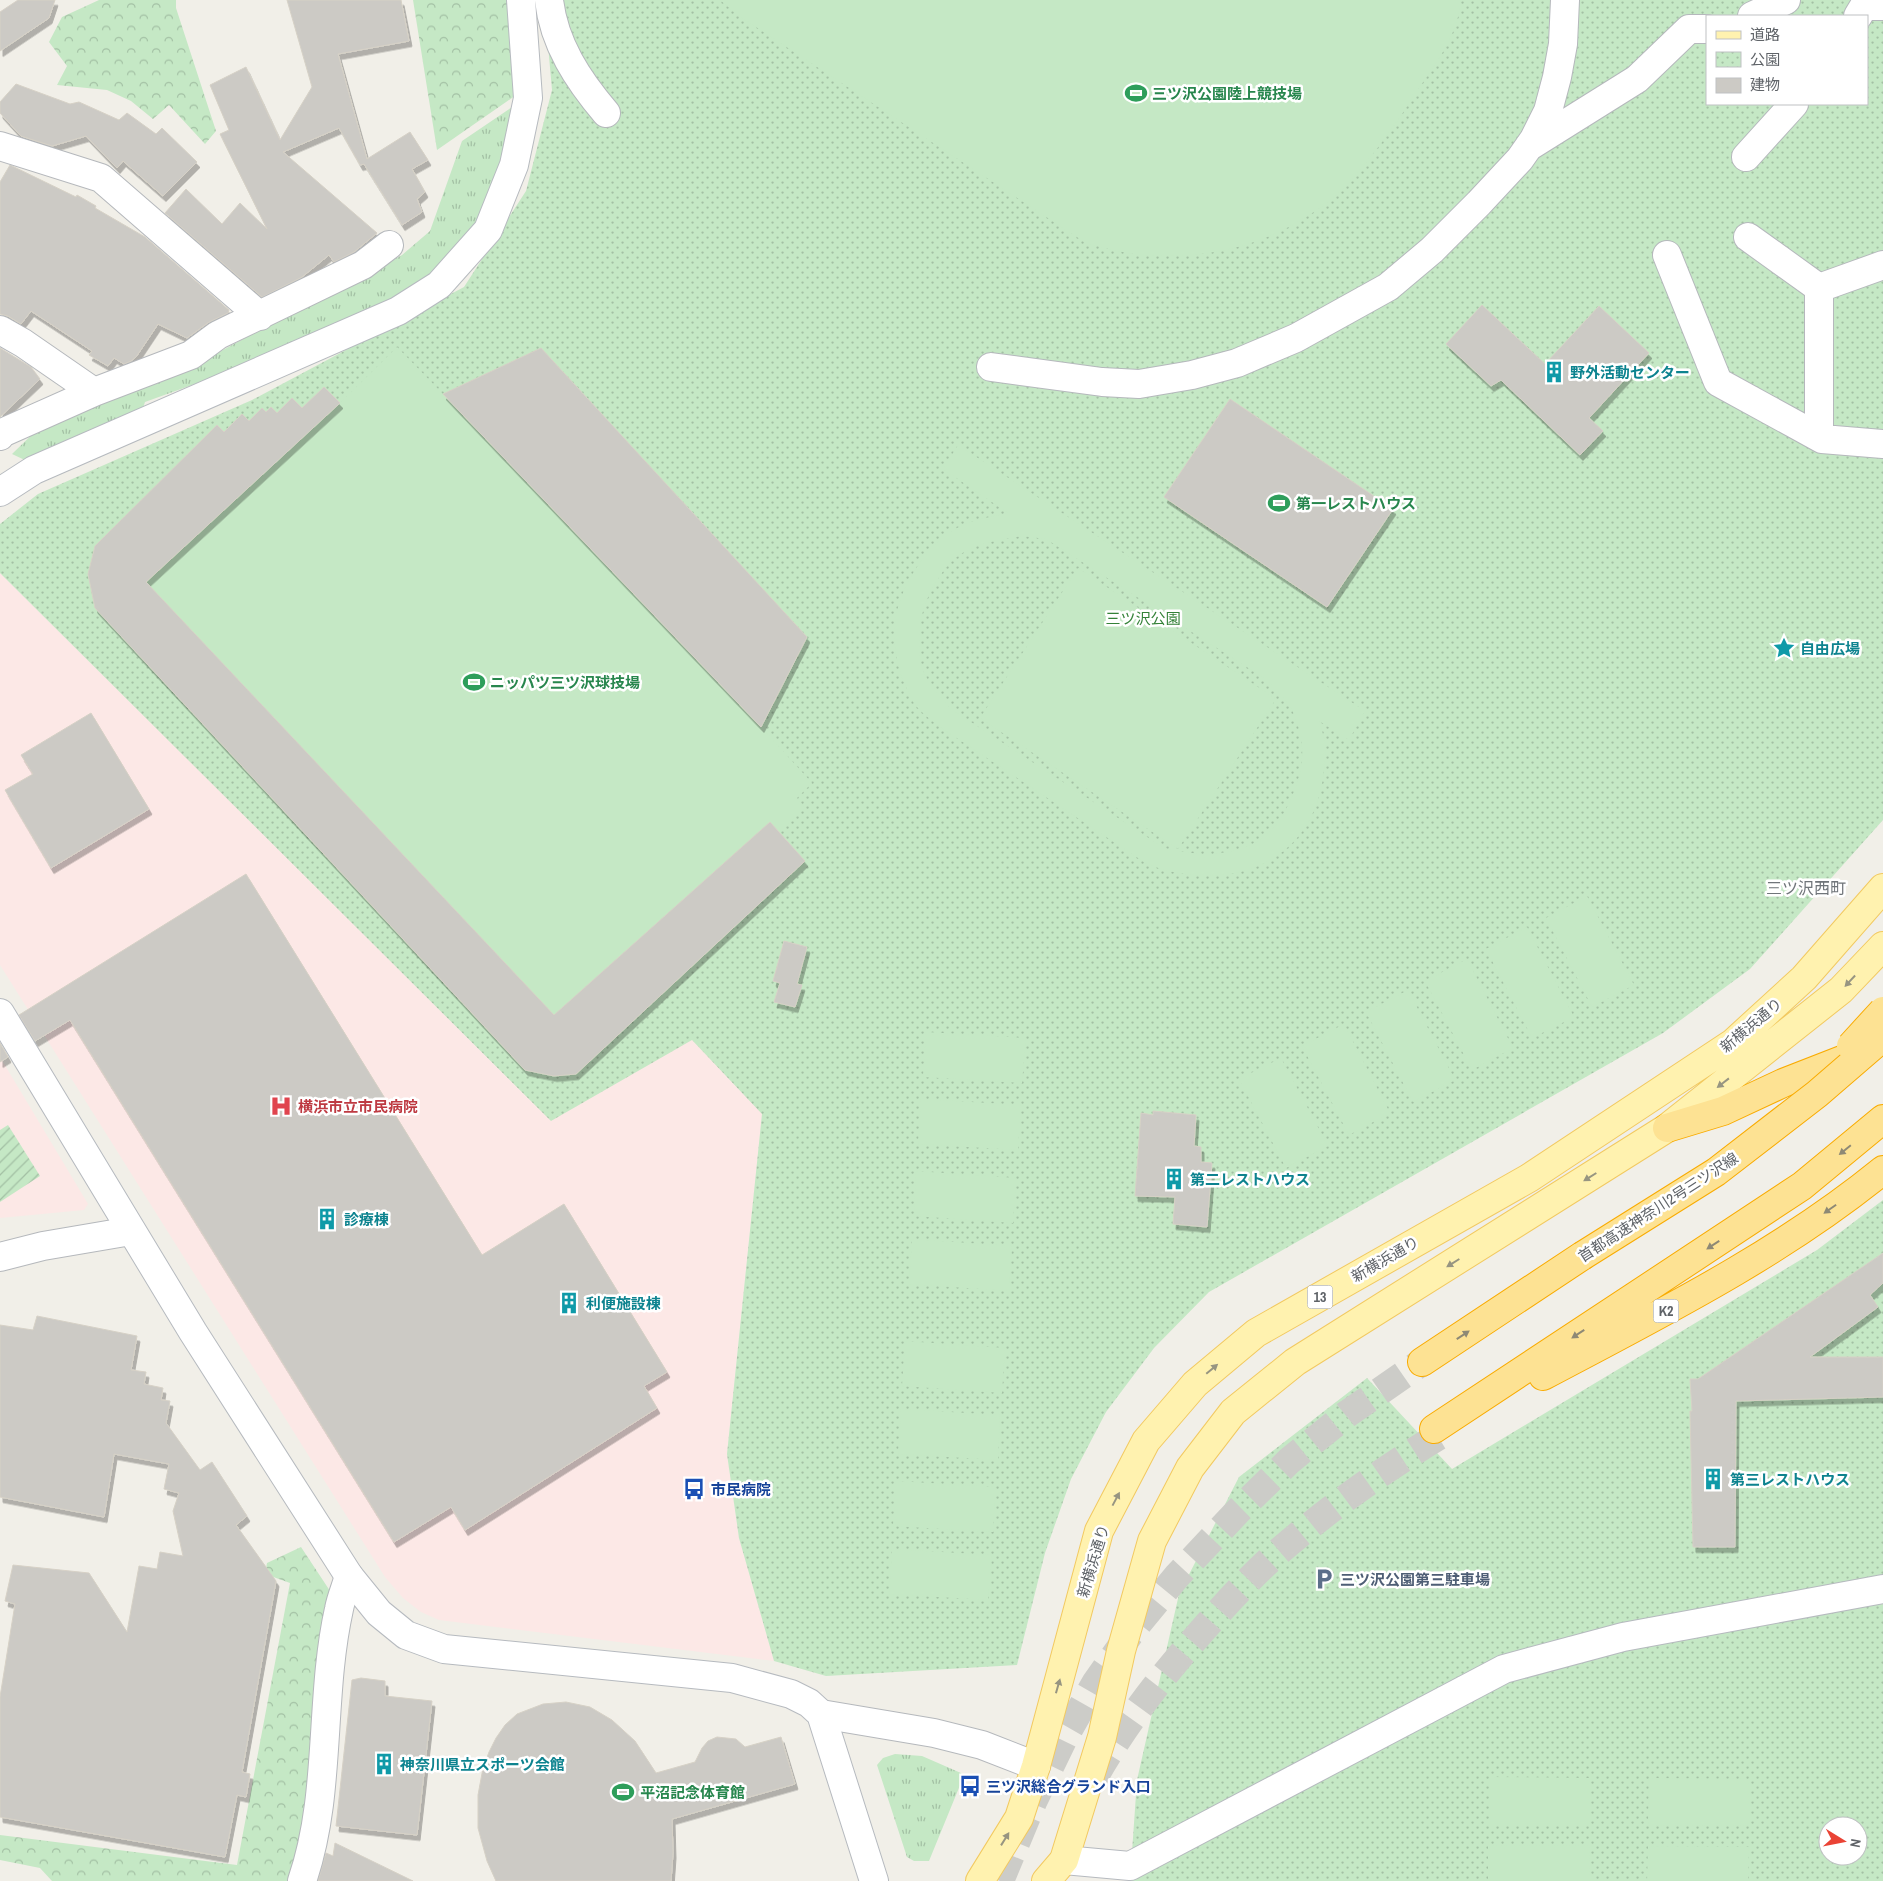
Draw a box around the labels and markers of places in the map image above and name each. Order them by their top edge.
sports icon: 三ツ沢公園陸上競技場 [1123,80,1149,106]
place label: 三ツ沢公園陸上競技場 [1152,83,1302,104]
building icon: 野外活動センター [1541,359,1567,385]
place label: 野外活動センター [1570,362,1690,383]
sports icon: 第一レストハウス [1266,490,1292,516]
place label: 第一レストハウス [1296,493,1416,514]
place icon: 自由広場 [1771,635,1797,661]
place label: 自由広場 [1800,638,1860,659]
sports icon: ニッパツ三ツ沢球技場 [461,669,487,695]
place label: ニッパツ三ツ沢球技場 [490,672,640,693]
hospital icon: 横浜市立市民病院 [268,1093,294,1119]
place label: 横浜市立市民病院 [298,1096,418,1117]
building icon: 第二レストハウス [1161,1166,1187,1192]
place label: 第二レストハウス [1190,1169,1310,1190]
building icon: 診療棟 [314,1206,340,1232]
place label: 診療棟 [344,1209,389,1230]
building icon: 利便施設棟 [556,1290,582,1316]
place label: 利便施設棟 [586,1293,661,1314]
building icon: 第三レストハウス [1700,1466,1726,1492]
place label: 第三レストハウス [1730,1469,1850,1490]
bus stop icon: 市民病院 [681,1476,707,1502]
place label: 市民病院 [711,1479,771,1500]
parking icon: 三ツ沢公園第三駐車場 [1311,1566,1337,1592]
place label: 三ツ沢公園第三駐車場 [1340,1569,1490,1590]
building icon: 神奈川県立スポーツ会館 [371,1751,397,1777]
place label: 神奈川県立スポーツ会館 [399,1754,565,1775]
bus stop icon: 三ツ沢総合グランド入口 [957,1773,983,1799]
place label: 三ツ沢総合グランド入口 [986,1776,1151,1797]
sports icon: 平沼記念体育館 [610,1779,636,1805]
place label: 平沼記念体育館 [640,1782,745,1803]

